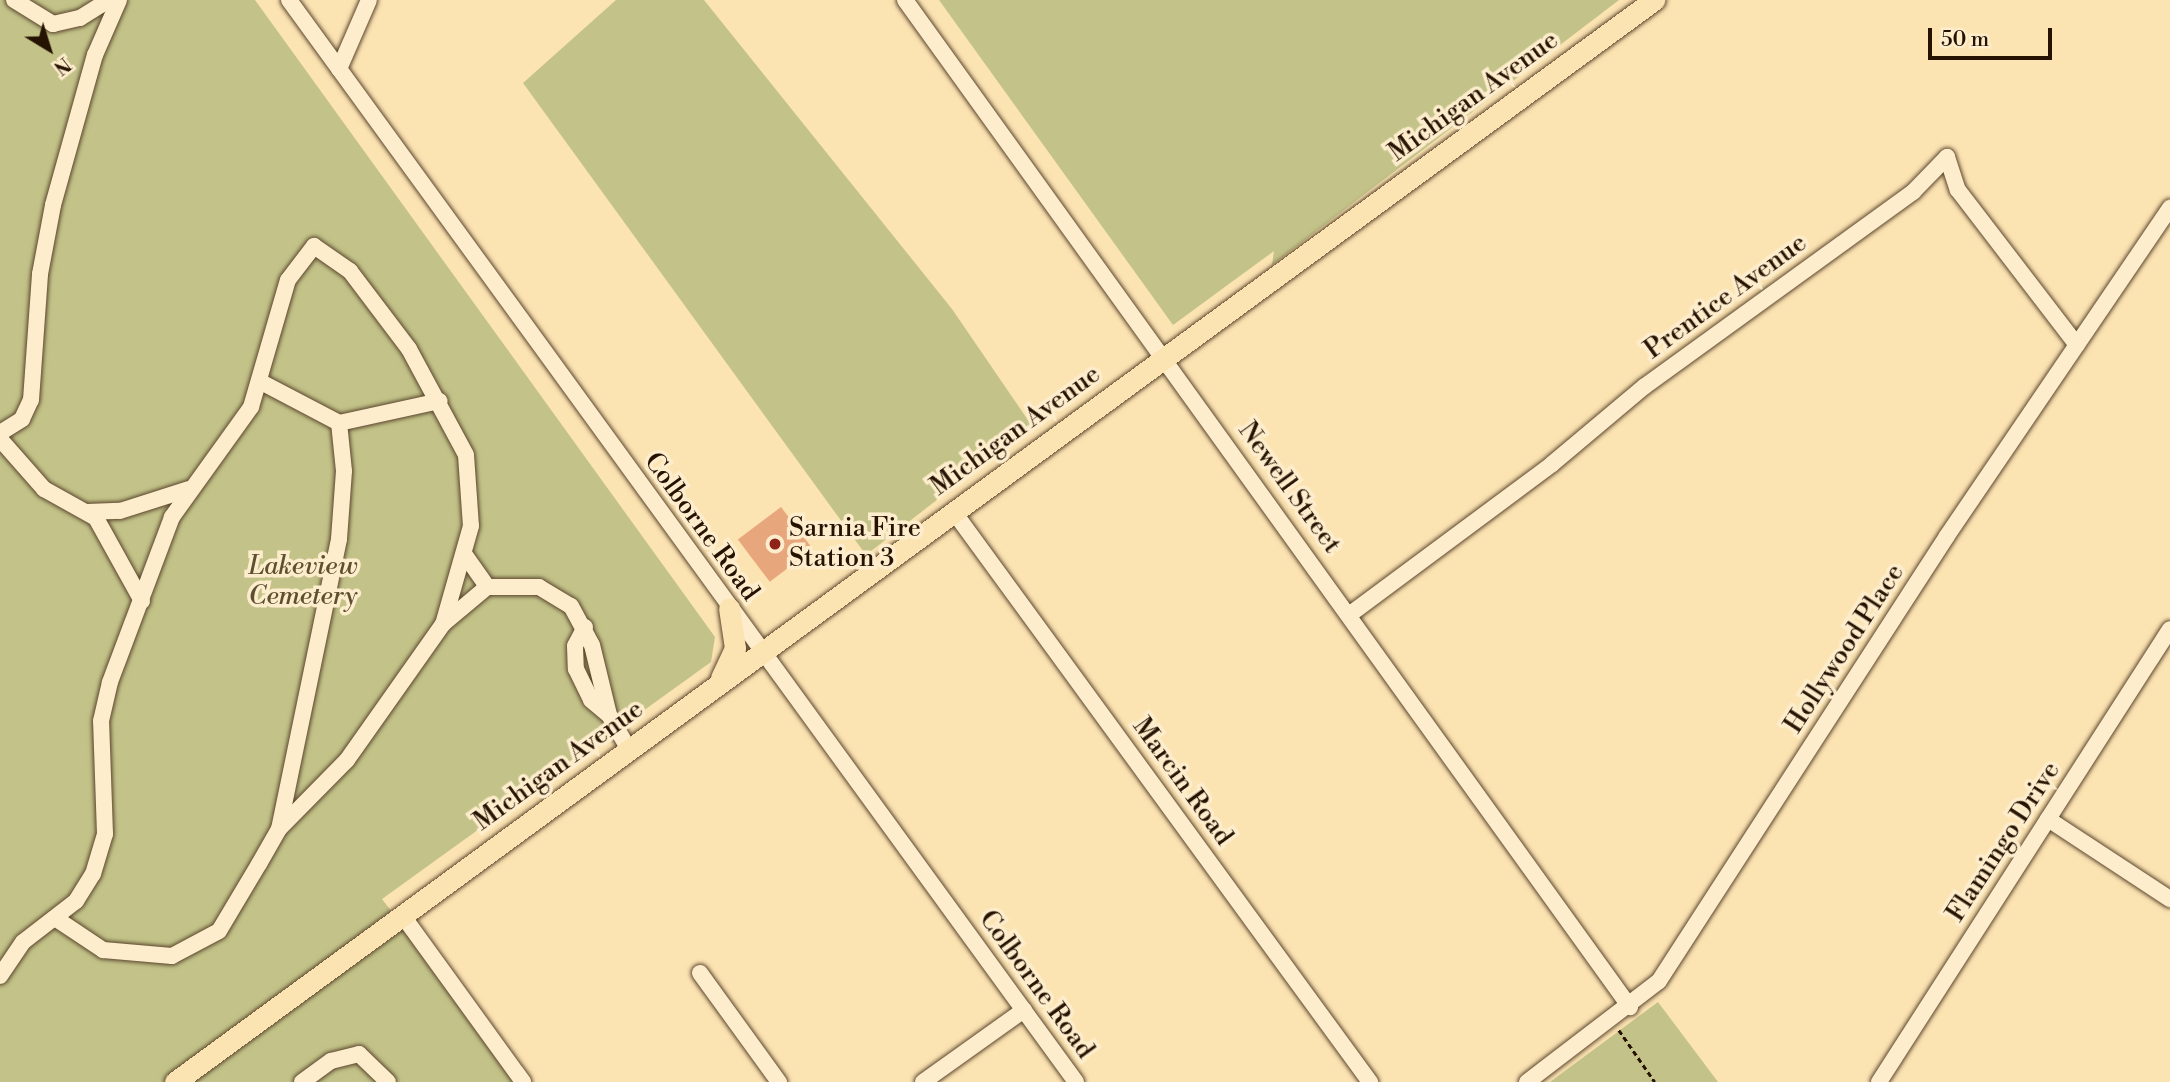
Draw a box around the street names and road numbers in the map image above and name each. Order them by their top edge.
street label: Michigan Avenue [1383,25,1565,169]
street label: Prentice Avenue [1639,228,1813,366]
street label: Michigan Avenue [925,359,1107,503]
street label: Newell Street [1231,416,1347,560]
street label: Colborne Road [637,447,765,607]
street label: Hollywood Place [1779,559,1911,739]
street label: Michigan Avenue [468,694,650,838]
street label: Marcin Road [1125,712,1239,852]
street label: Flamingo Drive [1941,756,2067,928]
street label: Colborne Road [972,905,1100,1065]

